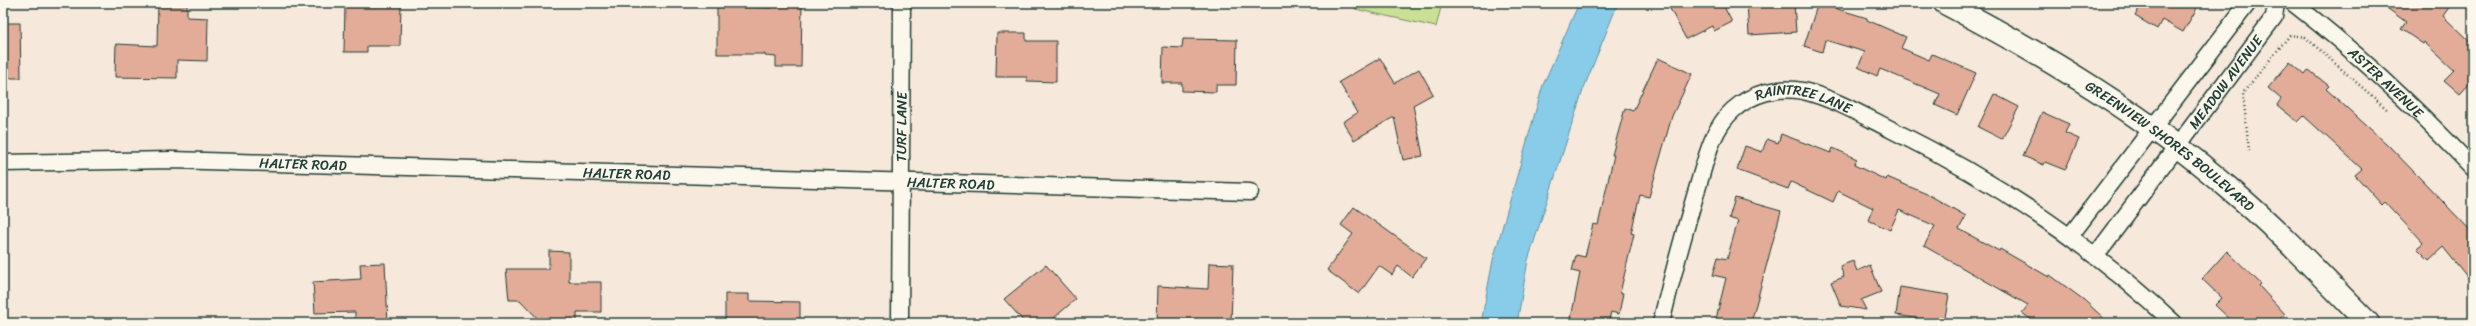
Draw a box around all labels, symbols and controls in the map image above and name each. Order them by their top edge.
street label: MEADOW AVENUE [2182,29,2270,135]
street label: ASTER AVENUE [2341,40,2431,125]
street label: GREENVIEW SHORES BOULEVARD [2080,73,2261,218]
street label: RAINTREE LANE [1751,77,1857,121]
street label: TURF LANE [889,91,914,162]
street label: HALTER ROAD [259,150,348,178]
street label: HALTER ROAD [583,160,672,187]
street label: HALTER ROAD [906,169,995,197]

